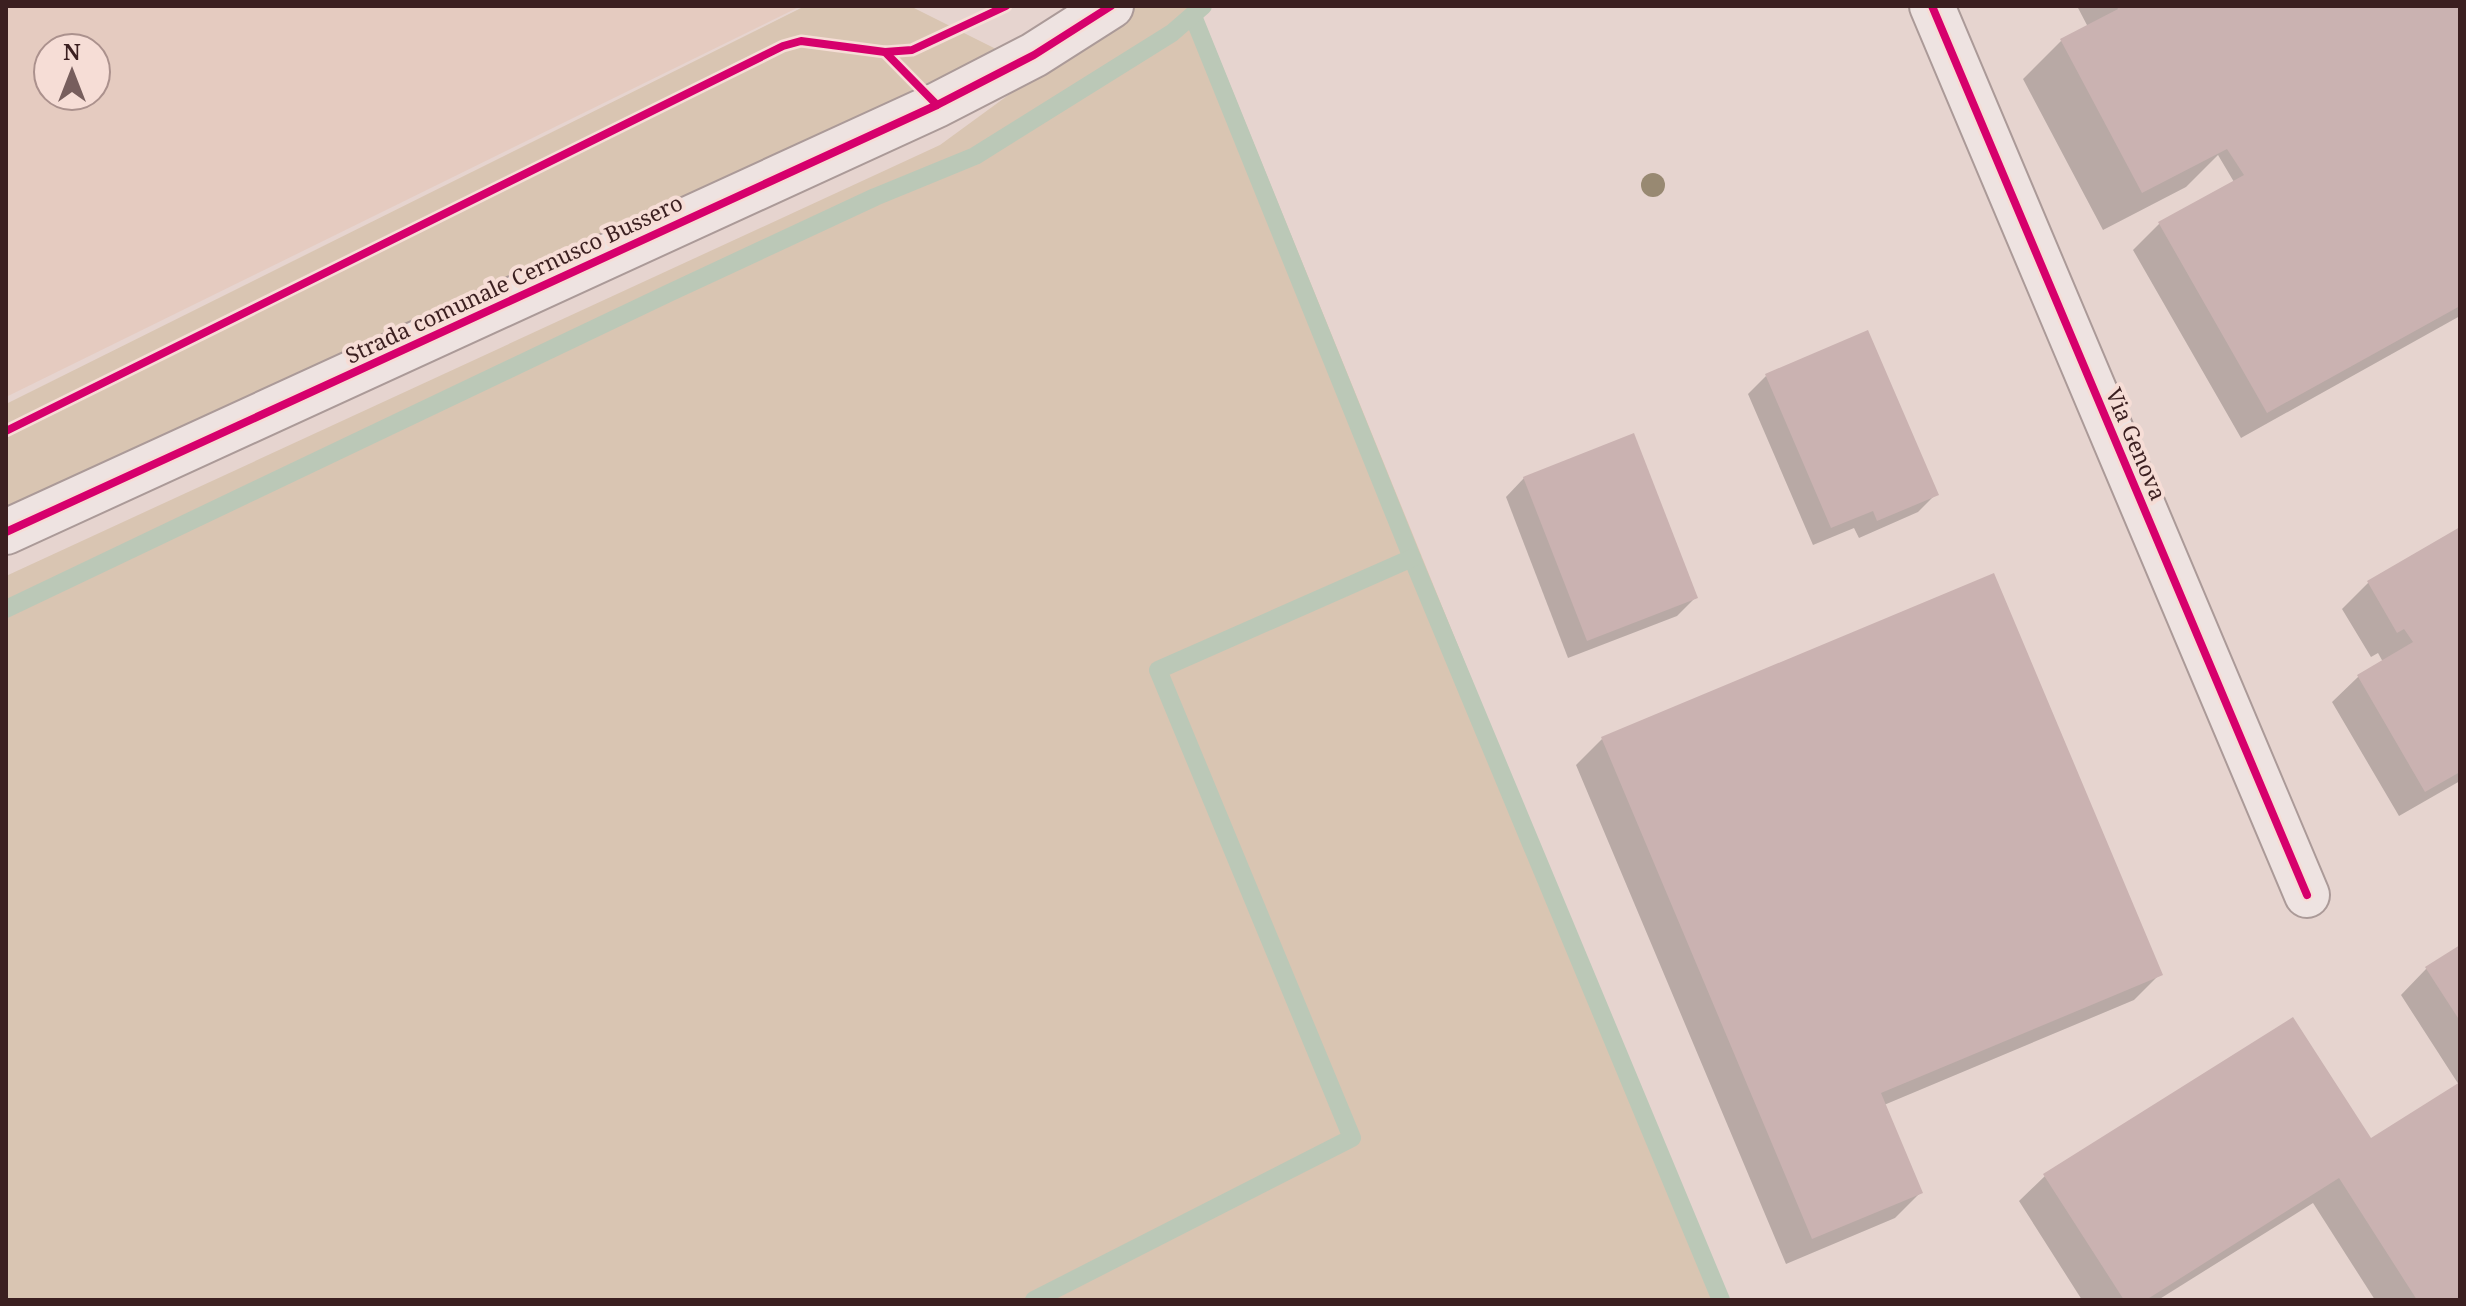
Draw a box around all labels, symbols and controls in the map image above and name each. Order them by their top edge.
north arrow [32,32,112,112]
text: N [63,36,81,66]
street label: Strada comunale Cernusco Bussero [340,187,687,370]
street label: Via Genova [2100,383,2174,504]

